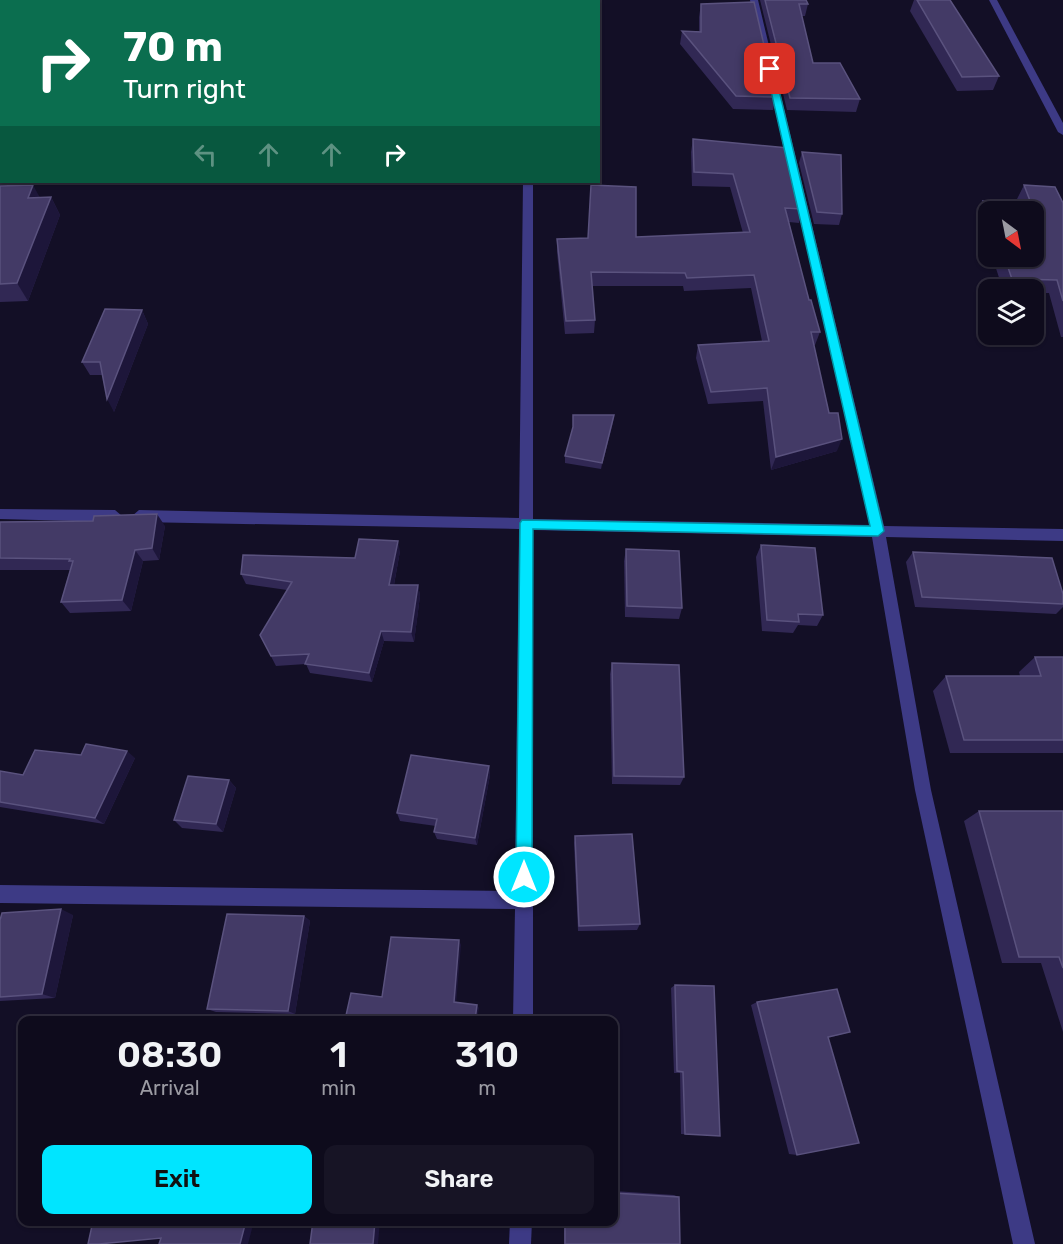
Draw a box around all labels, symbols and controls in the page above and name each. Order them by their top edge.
text: 70 m [123,22,223,72]
icon: right [24,24,102,102]
pin [744,43,795,94]
icon: arrive [753,52,786,85]
text: Turn right [123,73,246,105]
icon: left [189,138,222,171]
icon: ahead [252,138,285,171]
icon: ahead [315,138,348,171]
icon: right [378,138,411,171]
north arrow [978,201,1044,267]
map controls [978,201,1044,345]
button: layers [978,279,1044,345]
position arrow [492,845,556,909]
text: 08:30 [117,1033,222,1076]
text: 1 [330,1033,347,1076]
text: 310 [455,1033,519,1076]
text: Arrival [140,1076,200,1100]
text: min [321,1076,356,1100]
text: m [478,1076,496,1100]
button: Exit [42,1145,312,1214]
button: Share [324,1145,594,1214]

